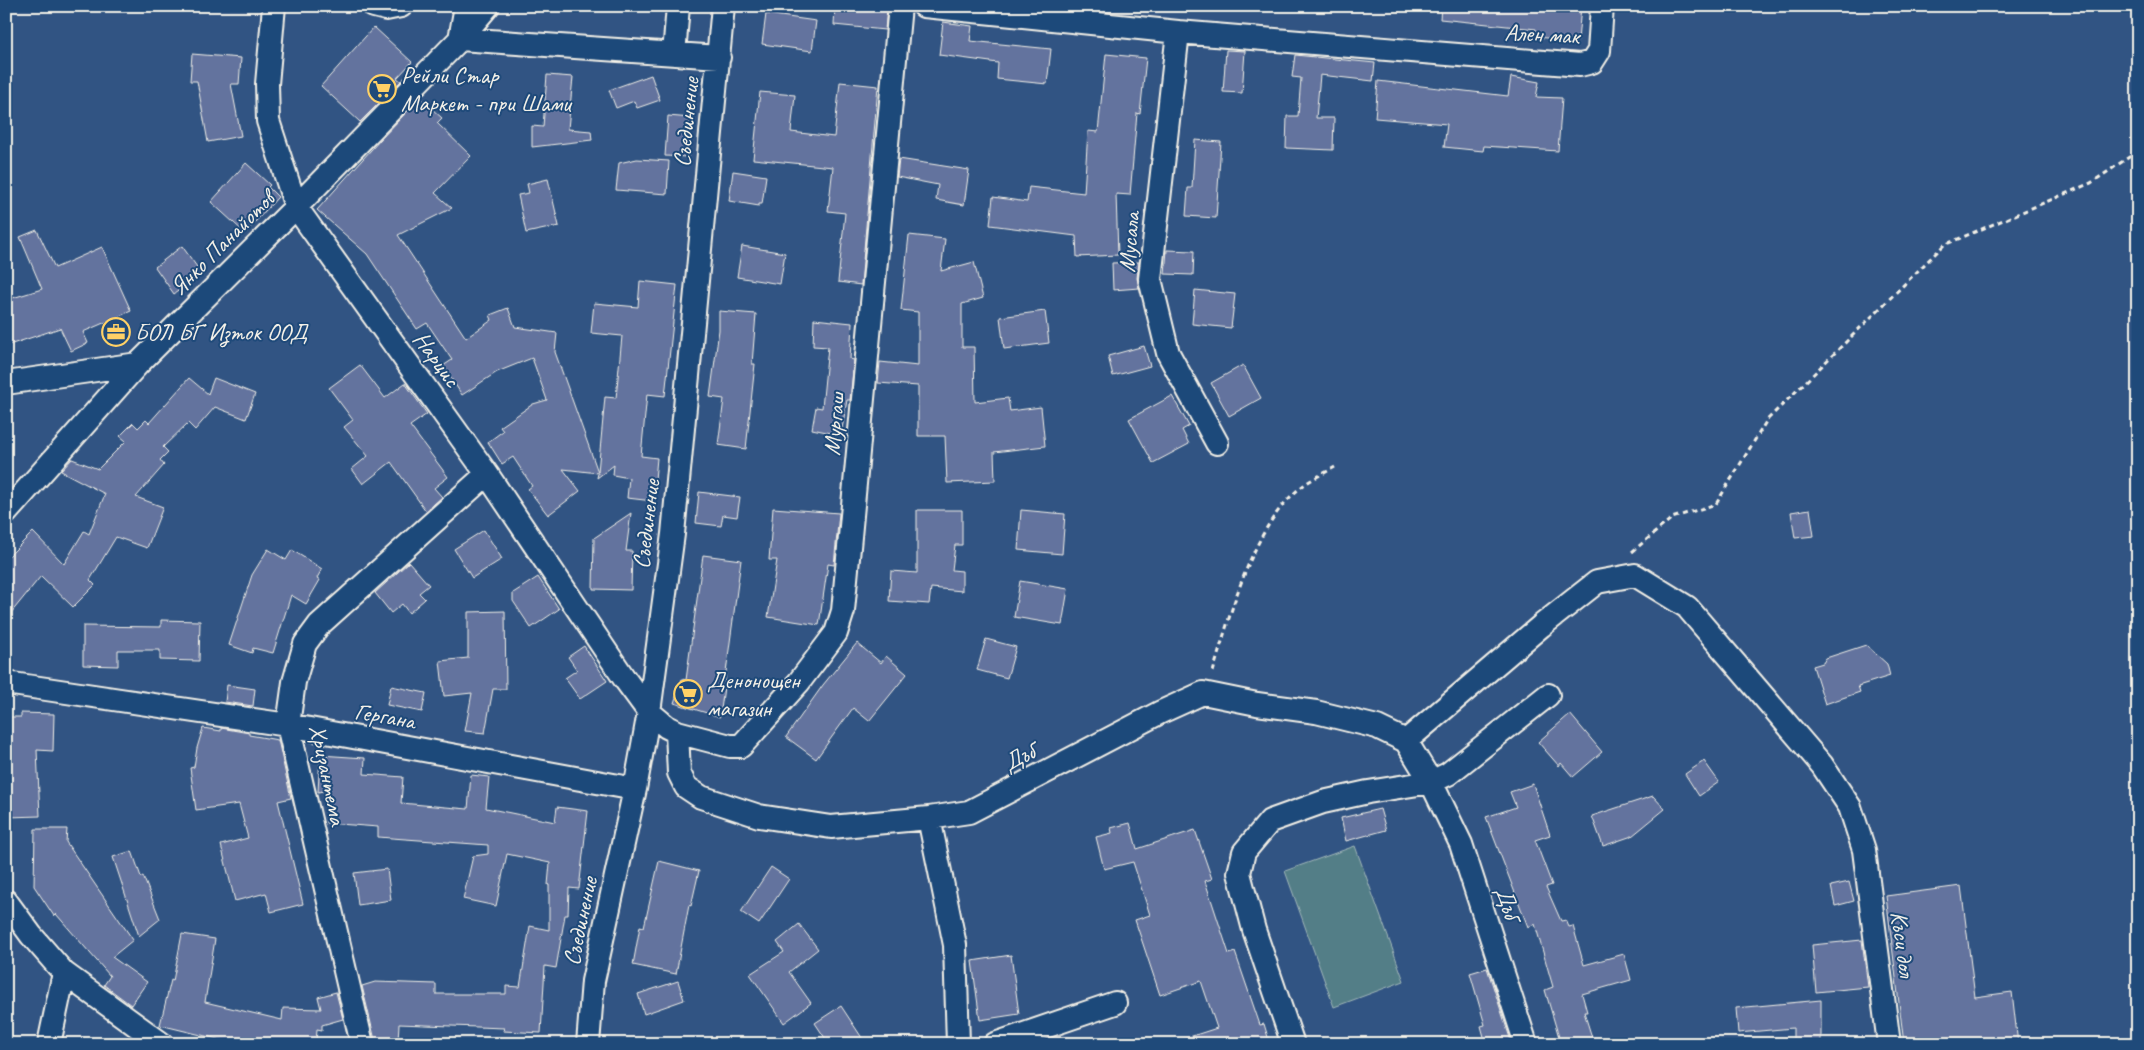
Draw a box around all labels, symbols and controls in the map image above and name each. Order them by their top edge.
street label: Ален мак [1504,17,1582,51]
place label: Рейли Стар Маркет - при Шами [401,60,573,118]
supermarket icon: Рейли Стар Маркет - при Шами [367,74,397,104]
street label: Съединение [666,74,706,168]
street label: Янко Панайотов [163,181,284,302]
street label: Мусала [1111,208,1147,273]
office icon: БОЛ БГ Изток ООД [101,317,131,347]
place label: БОЛ БГ Изток ООД [135,317,310,348]
street label: Нарцис [407,325,468,394]
street label: Мургаш [816,390,852,457]
street label: Съединение [626,475,667,570]
place label: Денонощен магазин [707,665,802,723]
supermarket icon: Денонощен магазин [673,679,703,709]
street label: Гергана [353,696,420,736]
street label: Хризантема [303,722,354,829]
street label: Дъб [998,733,1046,778]
street label: Съединение [556,872,604,968]
street label: Дъб [1489,883,1529,929]
street label: Къси дол [1884,909,1922,981]

